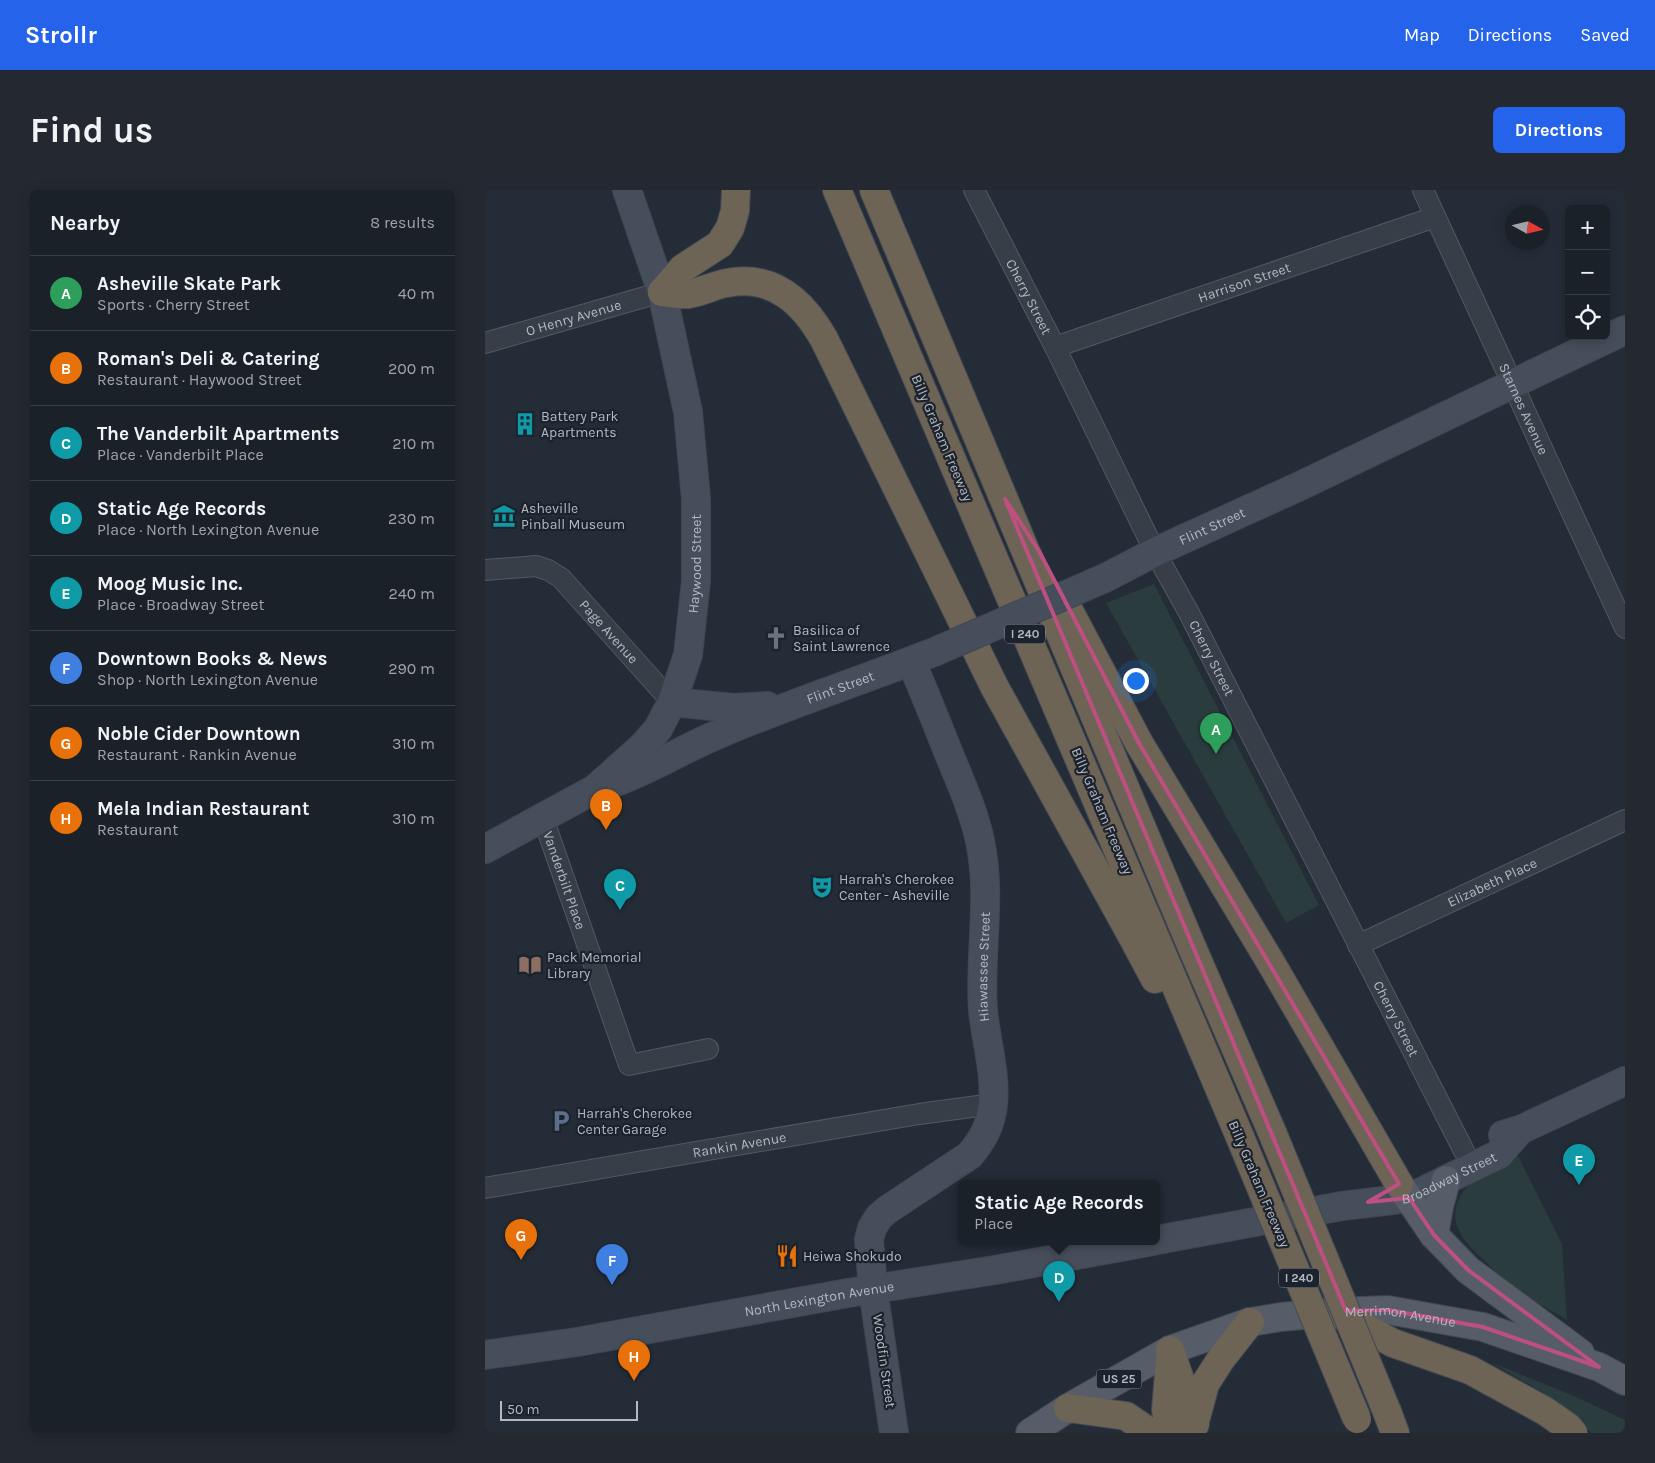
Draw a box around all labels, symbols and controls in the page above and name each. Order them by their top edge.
text: Strollr [25,21,97,49]
text: Map [1404,24,1440,46]
text: Directions [1468,24,1552,46]
text: Saved [1580,24,1630,46]
button: Directions [1493,107,1625,153]
text: Find us [30,110,153,151]
north arrow [1505,205,1550,250]
map controls [1565,205,1610,340]
button: + [1565,205,1610,250]
text: Nearby [50,211,120,235]
text: 8 results [370,213,435,232]
button: − [1565,250,1610,295]
street label: Cherry Street [1003,256,1056,337]
street label: Harrison Street [1196,259,1293,306]
text: Asheville Skate Park [97,273,281,295]
text: A [61,284,71,303]
text: 40 m [398,284,435,303]
text: Sports · Cherry Street [97,295,250,314]
button: locate [1565,295,1610,340]
street label: O Henry Avenue [524,296,623,339]
text: Roman's Deli & Catering [97,348,320,370]
text: B [61,359,71,378]
text: 200 m [388,359,435,378]
street label: Starnes Avenue [1495,360,1552,457]
text: Restaurant · Haywood Street [97,370,302,389]
street label: Billy Graham Freeway [908,372,977,504]
place label: Battery Park Apartments [541,408,619,441]
building icon: Battery Park Apartments [512,411,538,437]
text: The Vanderbilt Apartments [97,423,340,445]
text: C [61,434,71,453]
text: 210 m [392,434,435,453]
text: Place · Vanderbilt Place [97,445,264,464]
text: Static Age Records [97,498,266,520]
place label: Asheville Pinball Museum [521,500,625,533]
museum icon: Asheville Pinball Museum [491,503,517,529]
street label: Flint Street [1176,504,1248,548]
text: D [61,509,71,528]
text: 230 m [388,509,435,528]
street label: Haywood Street [684,514,705,614]
text: Place · North Lexington Avenue [97,520,319,539]
text: Moog Music Inc. [97,573,242,595]
text: E [61,584,71,603]
text: 240 m [389,584,435,603]
text: Place · Broadway Street [97,595,264,614]
street label: Page Avenue [576,596,642,667]
street label: Cherry Street [1186,617,1238,699]
place label: Basilica of Saint Lawrence [793,622,890,655]
road number: I 240 [1005,624,1045,644]
church icon: Basilica of Saint Lawrence [763,625,789,651]
text: Downtown Books & News [97,648,327,670]
text: F [62,659,70,678]
text: 290 m [388,659,435,678]
street label: Flint Street [804,667,877,707]
your location [1123,668,1149,694]
text: Shop · North Lexington Avenue [97,670,318,689]
pin: A [1200,713,1232,754]
text: Noble Cider Downtown [97,723,301,745]
text: G [61,734,71,753]
text: 310 m [392,734,435,753]
text: Restaurant · Rankin Avenue [97,745,297,764]
street label: Billy Graham Freeway [1068,745,1137,877]
pin: B [590,789,622,830]
text: Mela Indian Restaurant [97,798,309,820]
text: H [60,809,72,828]
text: 310 m [392,809,435,828]
text: Restaurant [97,820,178,839]
street label: Vanderbilt Place [540,829,590,932]
street label: Elizabeth Place [1445,854,1539,910]
pin: C [604,869,636,910]
place label: Harrah's Cherokee Center - Asheville [839,871,954,904]
theatre icon: Harrah's Cherokee Center - Asheville [809,874,835,900]
street label: Hiawassee Street [974,912,994,1023]
place label: Pack Memorial Library [547,949,642,982]
library icon: Pack Memorial Library [517,952,543,978]
street label: Cherry Street [1370,978,1423,1059]
place label: Harrah's Cherokee Center Garage [577,1105,692,1138]
parking icon: Harrah's Cherokee Center Garage [548,1108,574,1134]
street label: Billy Graham Freeway [1225,1118,1294,1250]
street label: Rankin Avenue [691,1128,787,1161]
pin: E [1563,1144,1595,1185]
street label: Broadway Street [1401,1148,1499,1207]
popup [958,1180,1160,1245]
text: Static Age Records [974,1192,1144,1214]
text: Place [974,1214,1013,1233]
pin: G [505,1219,537,1260]
restaurant icon: Heiwa Shokudo [774,1243,800,1269]
pin: F [596,1244,628,1285]
place label: Heiwa Shokudo [803,1248,902,1265]
pin: D [1043,1261,1075,1302]
road number: I 240 [1279,1268,1319,1288]
street label: North Lexington Avenue [743,1277,895,1320]
street label: Merrimon Avenue [1344,1301,1457,1330]
street label: Woodfin Street [869,1313,899,1409]
pin: H [618,1340,650,1381]
road number: US 25 [1097,1370,1141,1388]
scale bar [500,1398,637,1421]
text: 50 m [507,1401,540,1418]

